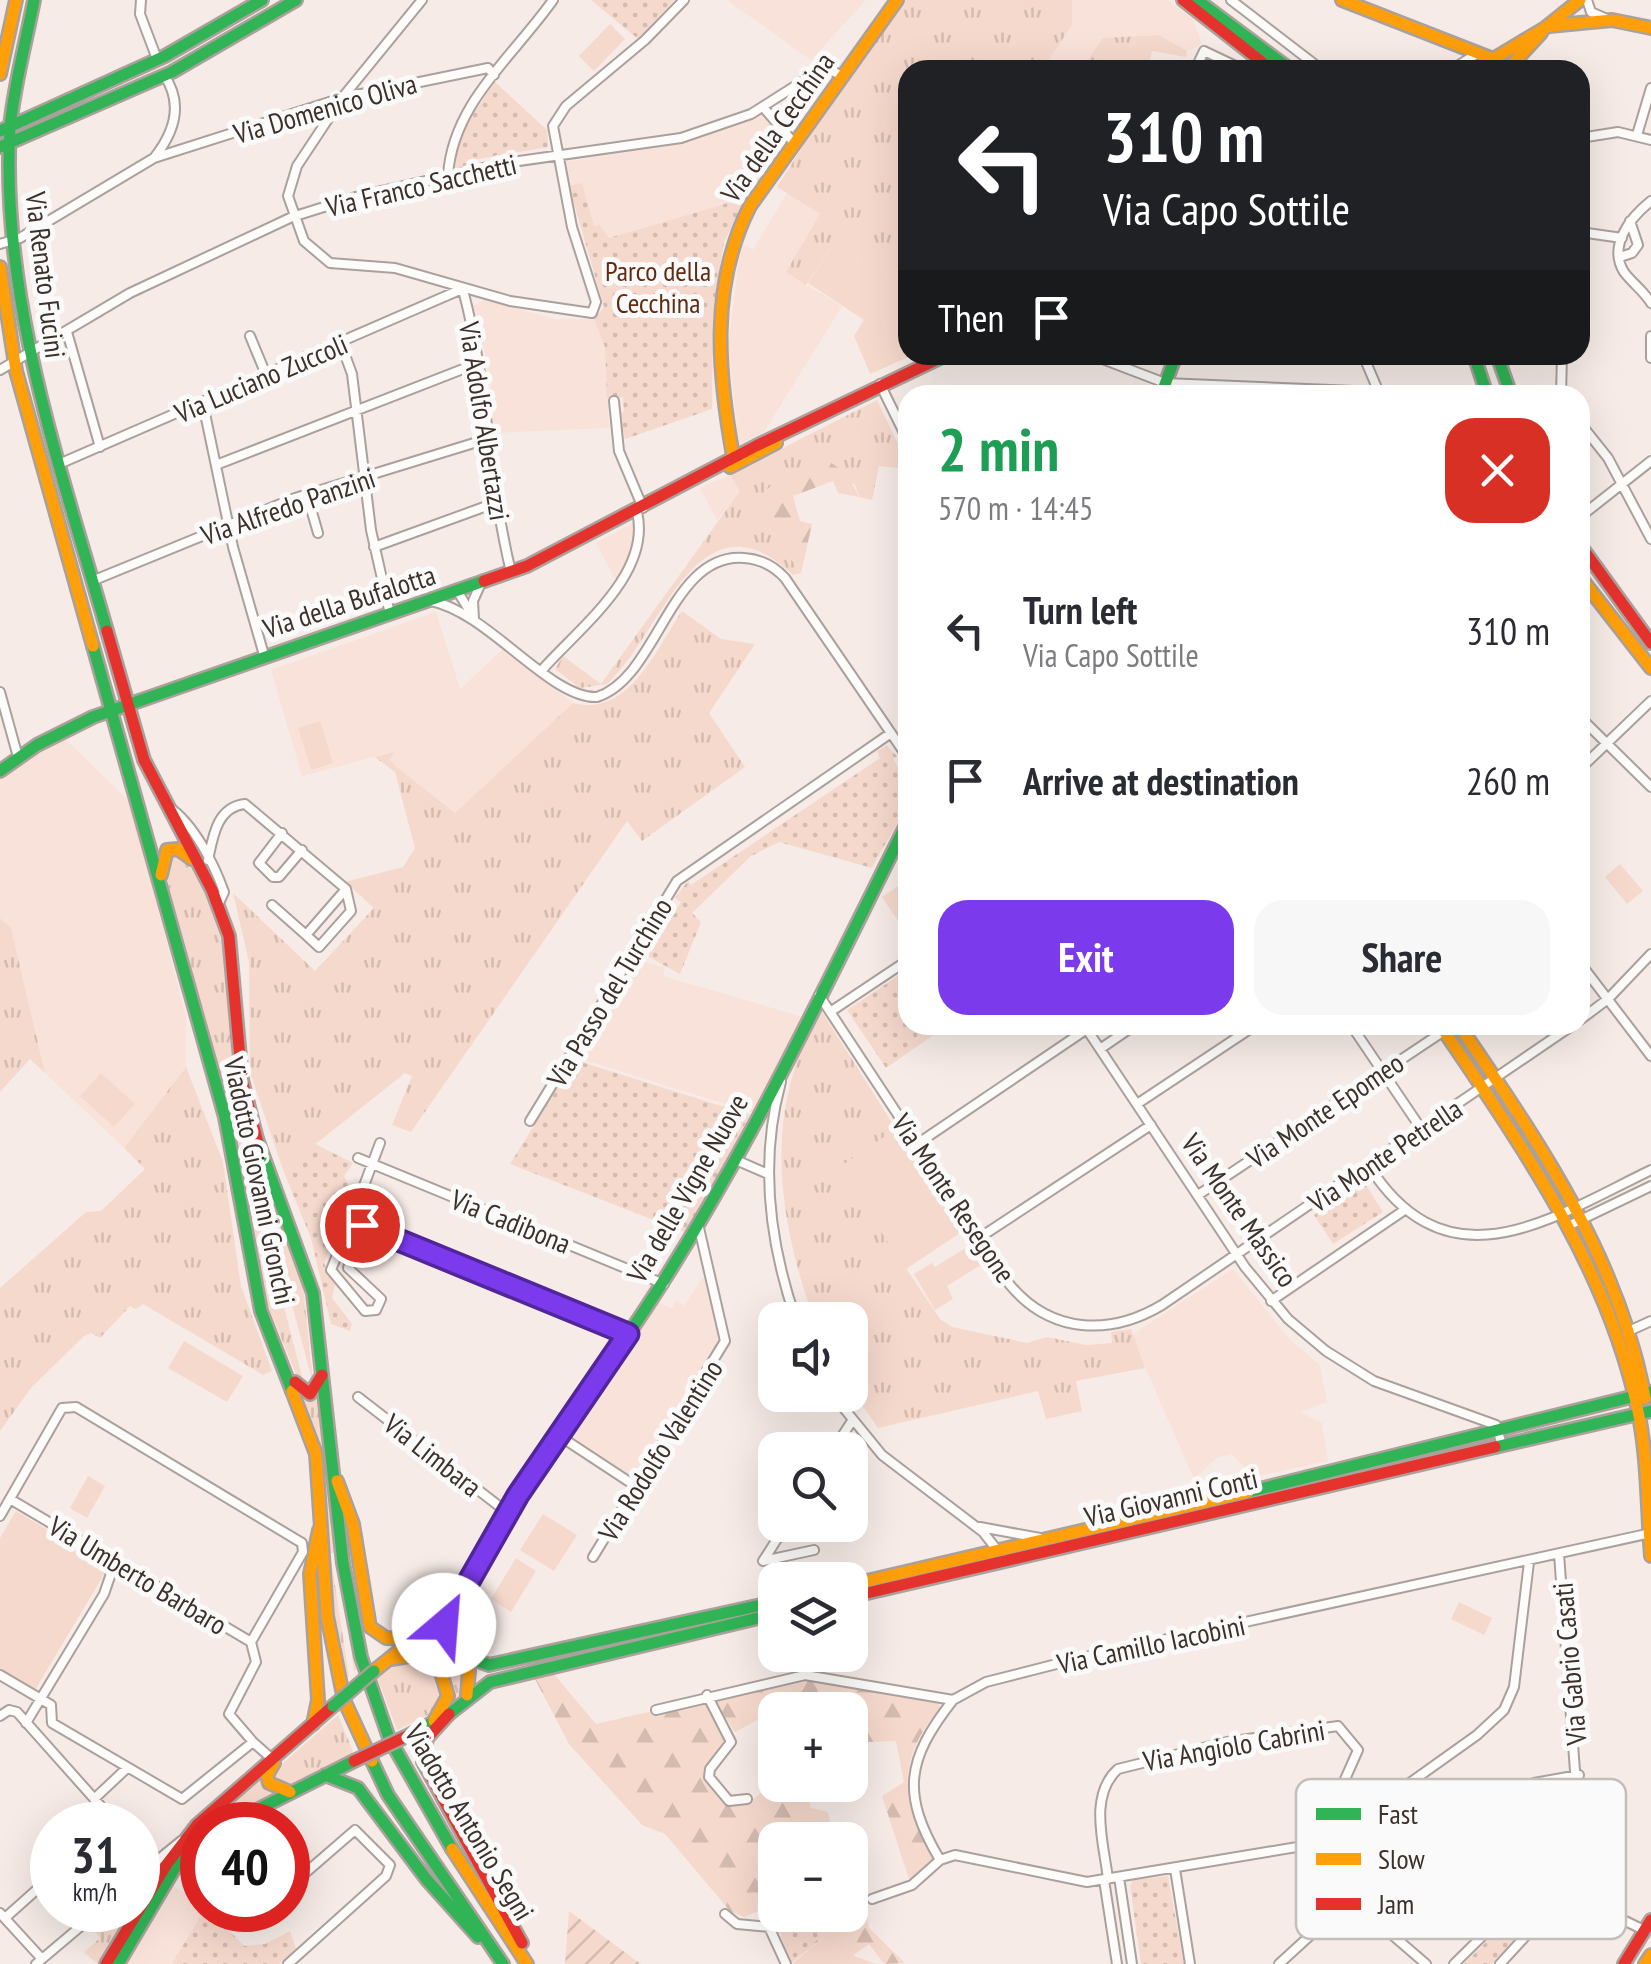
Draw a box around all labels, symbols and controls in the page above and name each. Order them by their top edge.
street label: Via della Cecchina [711,45,842,210]
street label: Via Domenico Oliva [228,64,421,152]
text: 310 m [1103,91,1264,181]
icon: left [938,100,1068,230]
street label: Via Franco Sacchetti [321,145,520,225]
text: Via Capo Sottile [1103,179,1350,237]
street label: Via Renato Fucini [17,189,75,360]
park label: Parco della Cecchina [605,252,711,321]
icon: arrive [1024,290,1079,345]
text: Then [938,293,1004,342]
street label: Via Adolfo Albertazzi [451,318,519,523]
street label: Via Luciano Zuccoli [168,325,353,431]
text: 2 min [938,410,1059,488]
button: close [1445,418,1550,523]
street label: Via Alfredo Panzini [195,459,380,553]
text: 570 m · 14:45 [938,487,1093,529]
street label: Via della Bufalotta [257,556,440,647]
text: Turn left [1023,585,1137,634]
icon: left [938,603,993,658]
text: 310 m [1466,606,1550,655]
text: Via Capo Sottile [1023,634,1199,676]
icon: arrive [938,753,993,808]
text: Arrive at destination [1023,756,1299,805]
text: 260 m [1466,756,1550,805]
street label: Via Passo del Turchino [537,891,680,1094]
button: Exit [938,900,1234,1015]
button: Share [1254,900,1550,1015]
street label: Via Monte Epomeo [1239,1044,1411,1177]
street label: Viadotto Giovanni Gronchi [215,1053,304,1308]
street label: Via delle Vigne Nuove [617,1087,756,1290]
street label: Via Monte Petrella [1300,1090,1469,1221]
street label: Via Monte Resegone [883,1106,1024,1290]
street label: Via Monte Massico [1173,1125,1306,1294]
street label: Via Cadibona [445,1180,576,1262]
pin [320,1183,405,1268]
icon: arrive [335,1198,390,1253]
map controls [758,1302,868,1932]
button: sound [758,1302,868,1412]
street label: Via Rodolfo Valentino [589,1352,731,1549]
street label: Via Limbara [376,1405,489,1505]
button: search [758,1432,868,1542]
street label: Via Giovanni Conti [1080,1459,1261,1535]
street label: Via Umberto Barbaro [41,1507,234,1643]
button: layers [758,1562,868,1672]
position arrow [392,1573,496,1677]
street label: Via Gabrio Casati [1543,1581,1595,1748]
street label: Via Camillo Iacobini [1053,1606,1248,1682]
button: + [758,1692,868,1802]
street label: Via Angiolo Cabrini [1139,1711,1328,1779]
street label: Viadotto Antonio Segni [396,1716,543,1927]
legend [1296,1779,1626,1939]
text: Fast [1378,1795,1418,1832]
speed limit sign: 40 [180,1802,310,1932]
text: 31 [71,1822,119,1887]
button: − [758,1822,868,1932]
text: Slow [1378,1840,1425,1877]
text: km/h [73,1876,117,1908]
text: Jam [1377,1885,1414,1922]

